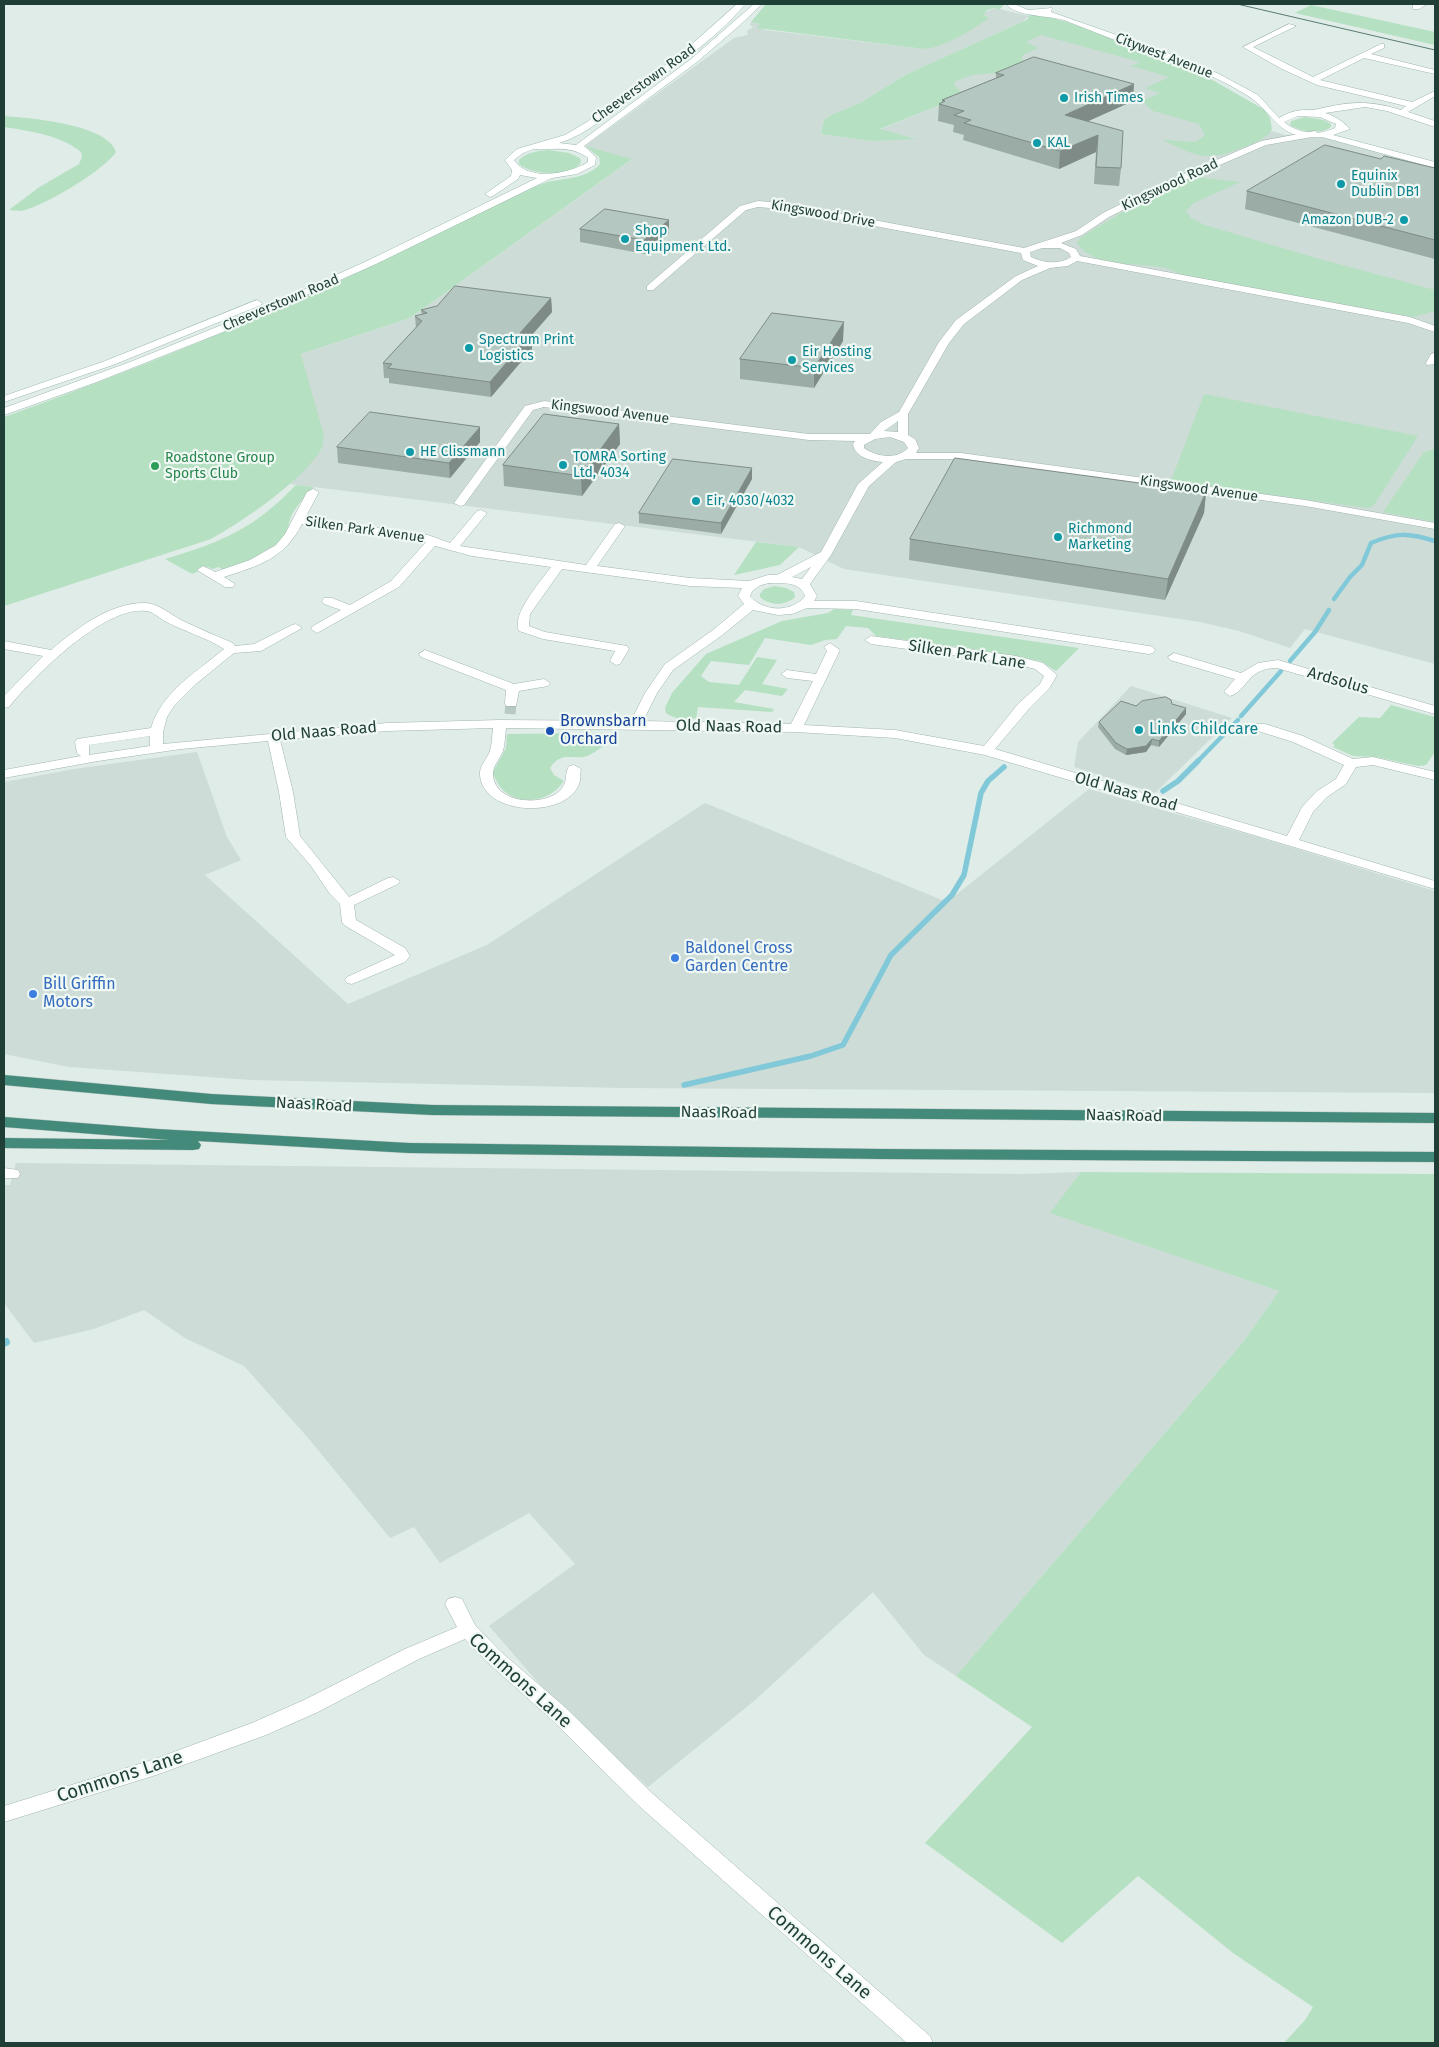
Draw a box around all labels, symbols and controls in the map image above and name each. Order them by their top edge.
street label: Citywest Avenue [1113,30,1215,82]
street label: Cheeverstown Road [589,41,699,127]
place label: Irish Times [1074,90,1143,106]
marker: Irish Times [1058,92,1070,104]
place label: KAL [1047,135,1070,151]
marker: KAL [1031,137,1043,149]
street label: Kingswood Road [1119,155,1221,215]
place label: Equinix Dublin DB1 [1351,168,1419,200]
marker: Equinix Dublin DB1 [1335,178,1347,190]
street label: Kingswood Drive [770,197,876,231]
place label: Amazon DUB-2 [1302,212,1394,228]
marker: Amazon DUB-2 [1398,214,1410,226]
place label: Shop Equipment Ltd. [635,223,731,256]
marker: Shop Equipment Ltd. [619,233,631,245]
street label: Cheeverstown Road [220,271,342,335]
place label: Spectrum Print Logistics [479,332,574,364]
marker: Spectrum Print Logistics [463,342,475,354]
place label: Eir Hosting Services [802,344,871,377]
marker: Eir Hosting Services [786,354,798,366]
street label: Kingswood Avenue [550,396,670,428]
place label: HE Clissmann [420,444,505,460]
marker: HE Clissmann [404,446,416,458]
place label: TOMRA Sorting Ltd, 4034 [573,449,666,482]
place label: Roadstone Group Sports Club [165,450,275,482]
marker: TOMRA Sorting Ltd, 4034 [557,459,569,471]
marker: Roadstone Group Sports Club [149,460,161,472]
street label: Kingswood Avenue [1139,472,1259,506]
place label: Eir, 4030/4032 [706,493,794,509]
marker: Eir, 4030/4032 [690,495,702,507]
street label: Silken Park Avenue [304,513,426,547]
place label: Richmond Marketing [1068,521,1132,554]
marker: Richmond Marketing [1052,531,1064,543]
street label: Silken Park Lane [907,636,1027,674]
street label: Ardsolus [1305,663,1371,699]
place label: Brownsbarn Orchard [560,712,647,750]
street label: Old Naas Road [676,716,782,738]
street label: Old Naas Road [270,718,378,746]
place label: Links Childcare [1149,720,1258,740]
marker: Links Childcare [1133,724,1145,736]
marker: Brownsbarn Orchard [544,725,556,737]
street label: Old Naas Road [1072,768,1180,816]
place label: Baldonel Cross Garden Centre [685,939,792,977]
marker: Baldonel Cross Garden Centre [669,952,681,964]
place label: Bill Griffin Motors [43,975,116,1013]
marker: Bill Griffin Motors [27,988,39,1000]
street label: Naas Road [275,1093,353,1117]
street label: Naas Road [680,1103,758,1123]
street label: Naas Road [1085,1106,1163,1126]
street label: Commons Lane [464,1629,576,1733]
street label: Commons Lane [54,1746,186,1808]
street label: Commons Lane [762,1901,876,2005]

